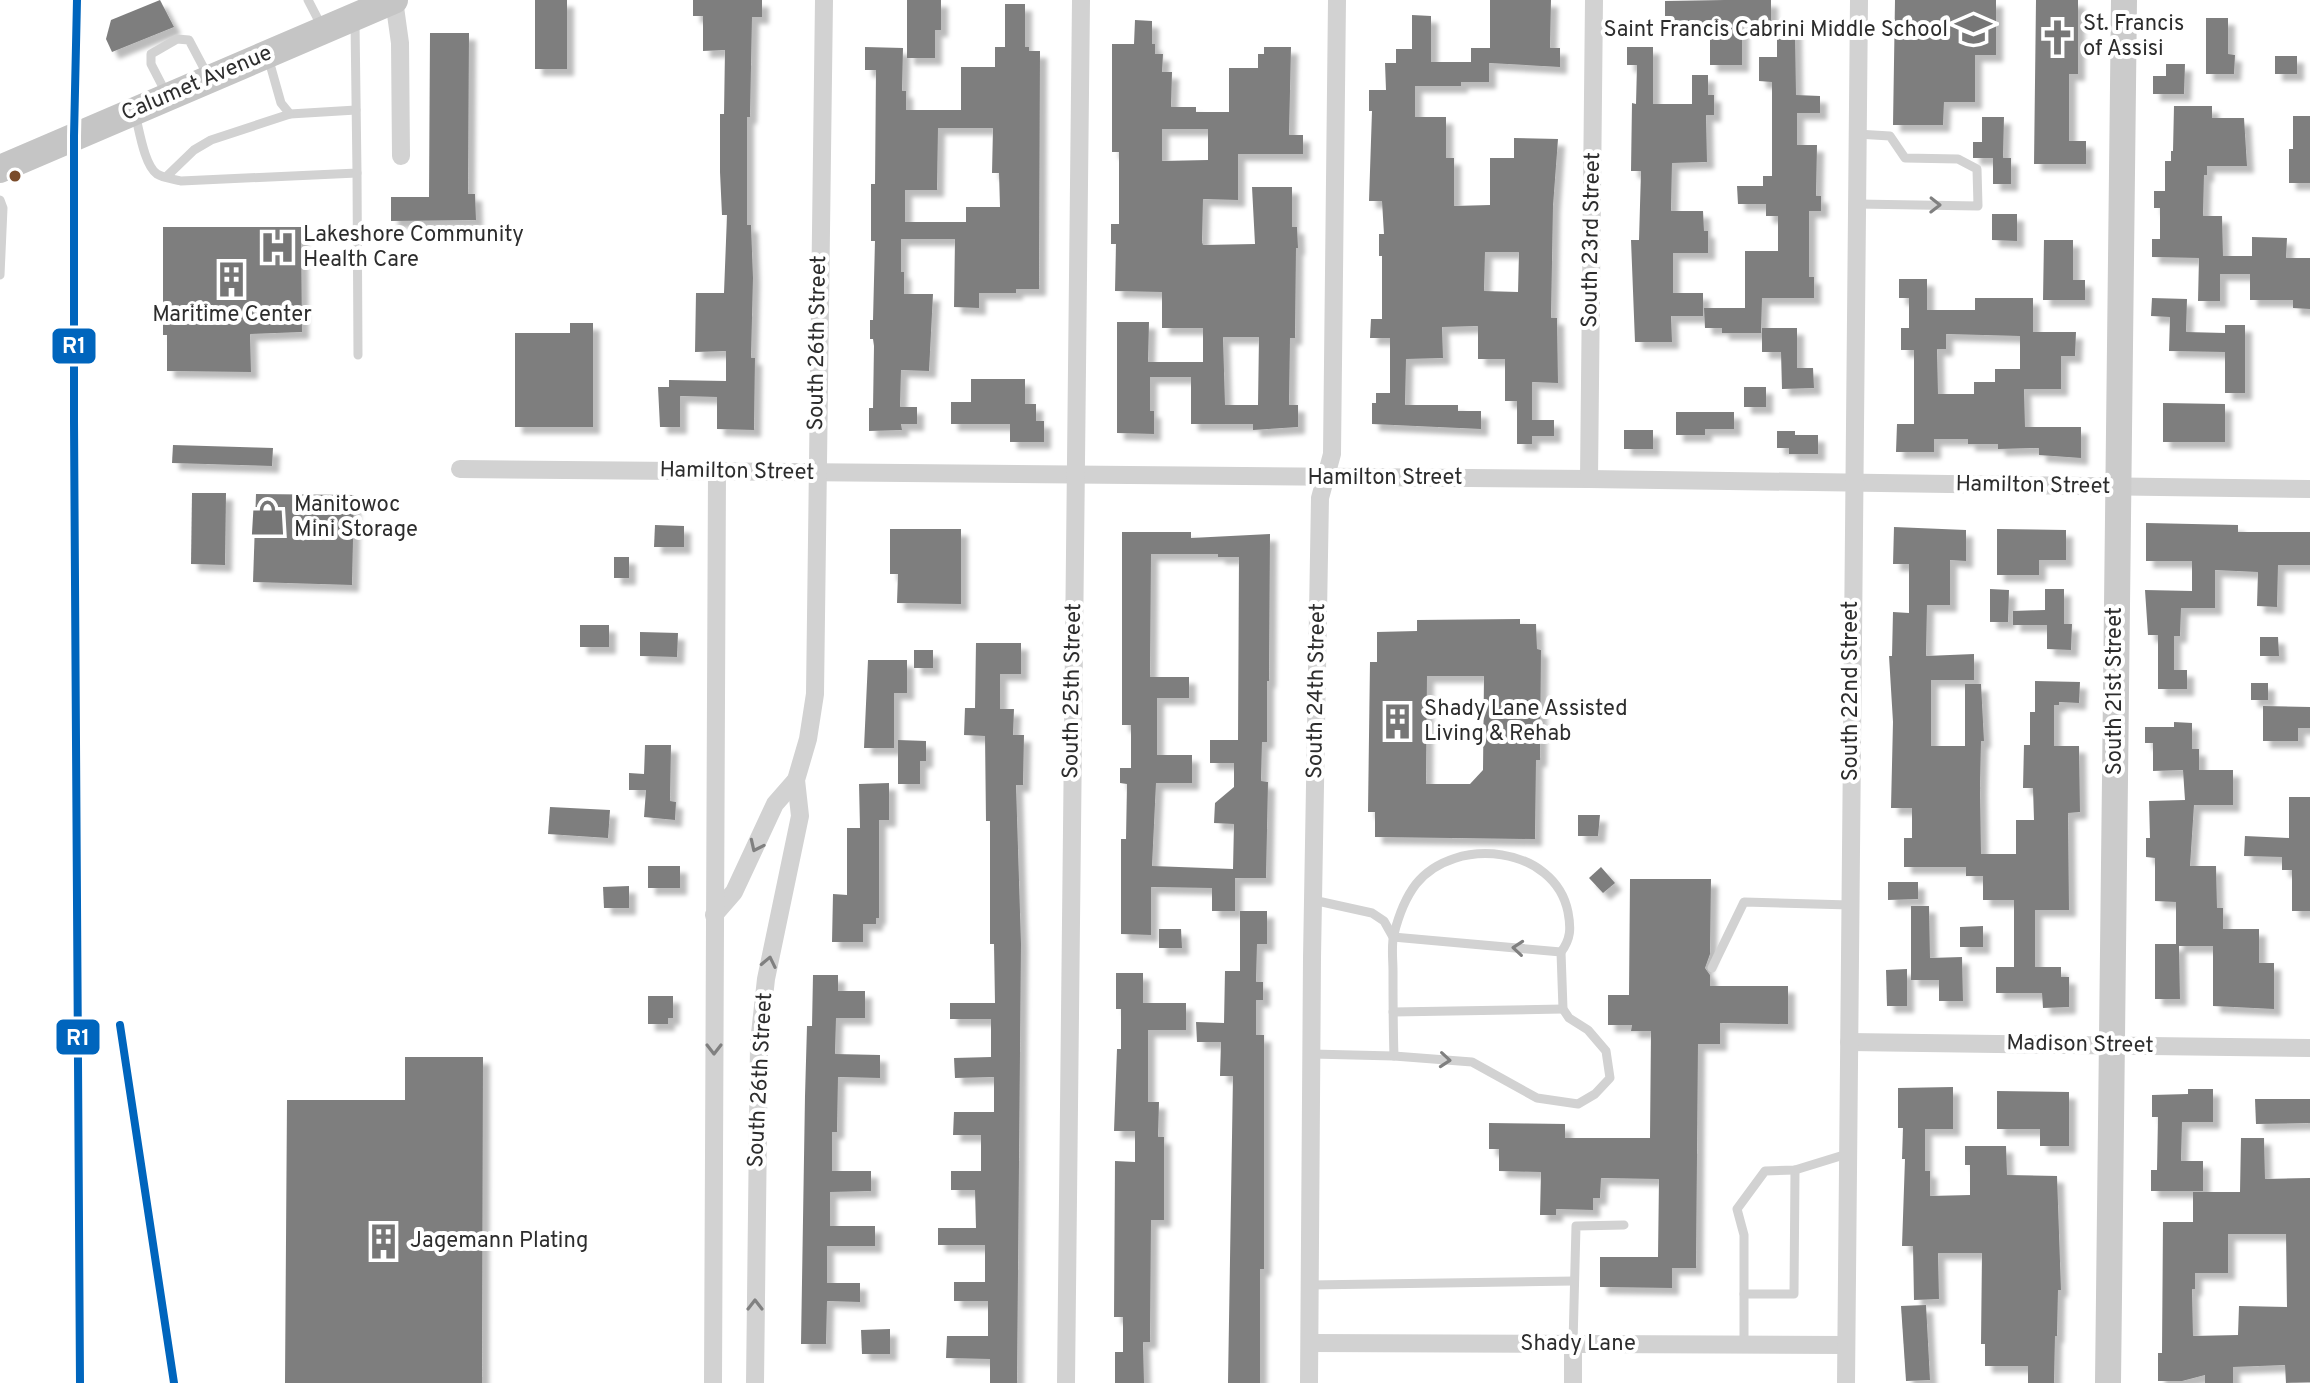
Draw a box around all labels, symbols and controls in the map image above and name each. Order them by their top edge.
school or university icon: Saint Francis Cabrini Middle School [1955,11,1993,49]
place label: St. Francis of Assisi [2083,11,2184,63]
place label: Saint Francis Cabrini Middle School [1603,17,1948,44]
church icon: St. Francis of Assisi [2038,18,2076,56]
street label: Calumet Avenue [118,40,276,128]
street label: South 23rd Street [1577,152,1607,328]
unlabelled marker [7,168,23,184]
one-way arrow [1929,196,1942,214]
place label: Lakeshore Community Health Care [303,222,524,274]
hospital icon: Lakeshore Community Health Care [258,229,296,267]
street label: South 26th Street [803,255,833,431]
building icon: Maritime Center [213,260,251,298]
place label: Maritime Center [152,302,312,329]
line badge: R1 [51,327,97,365]
text: R1 [62,334,86,361]
street label: Hamilton Street [659,457,815,487]
street label: Hamilton Street [1308,465,1462,492]
street label: Hamilton Street [1955,471,2111,501]
place label: Manitowoc Mini Storage [294,492,418,544]
shop icon: Manitowoc Mini Storage [249,499,287,537]
street label: South 22nd Street [1838,601,1865,781]
street label: South 25th Street [1058,603,1088,779]
street label: South 24th Street [1302,603,1332,779]
street label: South 21st Street [2102,607,2129,775]
place label: Shady Lane Assisted Living & Rehab [1424,696,1628,748]
building icon: Shady Lane Assisted Living & Rehab [1379,703,1417,741]
one-way arrow [750,838,766,852]
one-way arrow [1511,940,1524,957]
one-way arrow [760,955,777,968]
street label: South 26th Street [743,992,779,1168]
line badge: R1 [55,1018,101,1056]
text: R1 [66,1026,90,1053]
street label: Madison Street [2006,1030,2154,1060]
one-way arrow [705,1043,723,1056]
one-way arrow [1439,1051,1452,1068]
building icon: Jagemann Plating [365,1222,403,1260]
place label: Jagemann Plating [410,1228,589,1255]
one-way arrow [746,1298,764,1311]
street label: Shady Lane [1520,1331,1636,1358]

